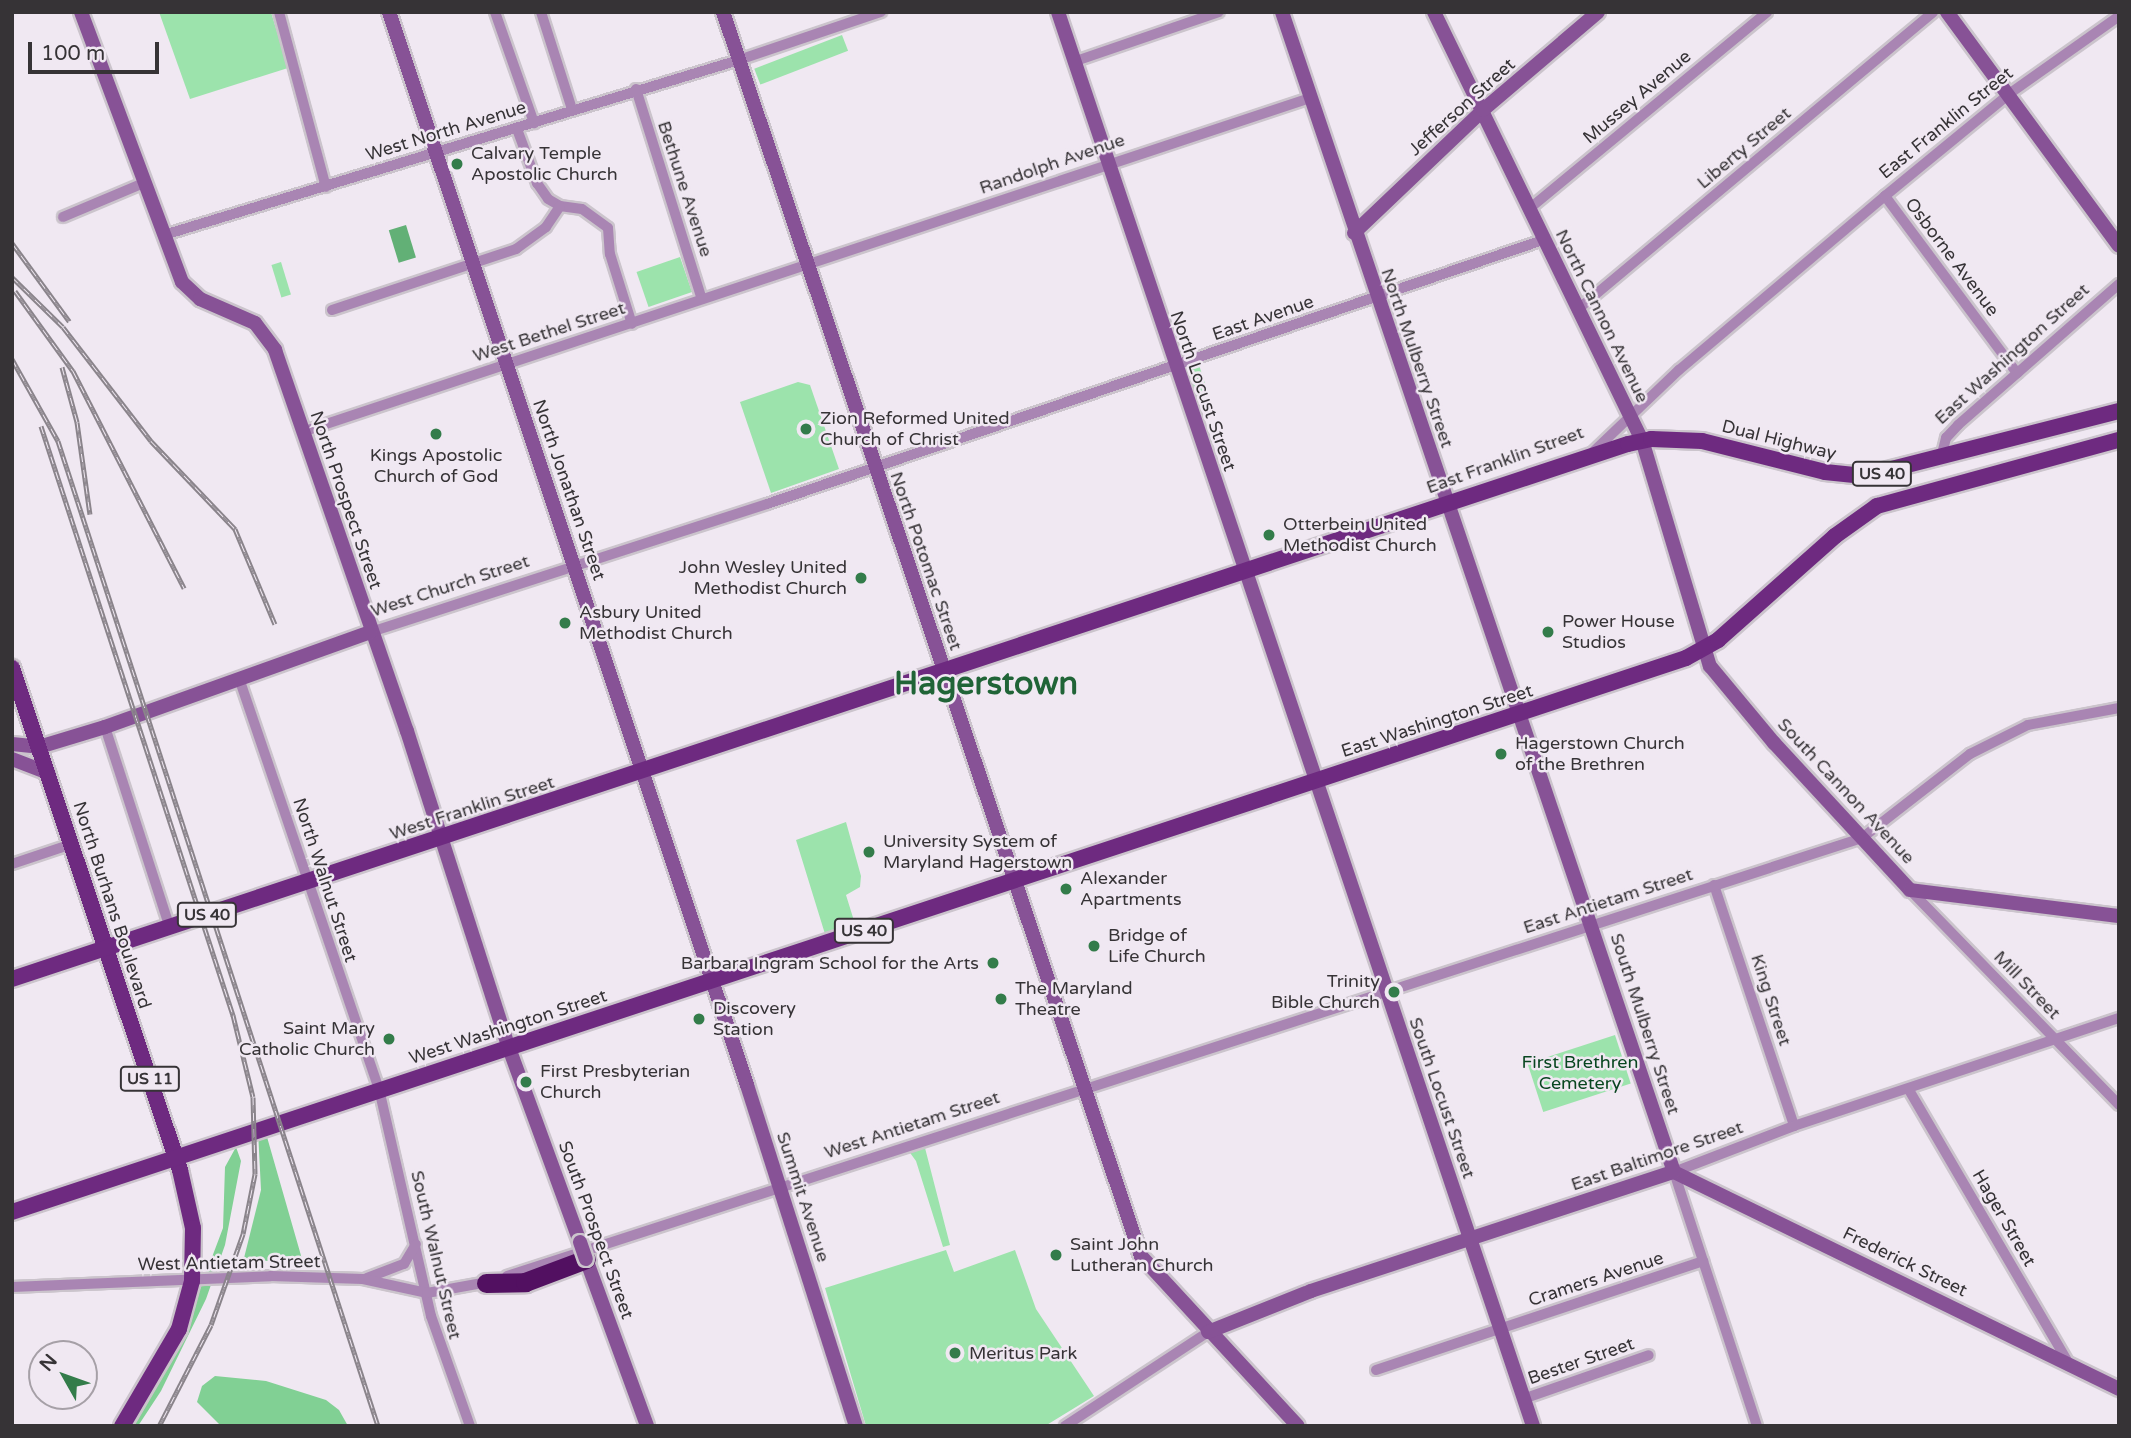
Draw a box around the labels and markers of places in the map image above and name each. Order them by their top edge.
place label: Calvary Temple Apostolic Church [471,143,618,186]
marker: Calvary Temple Apostolic Church [449,156,465,172]
place label: Zion Reformed United Church of Christ [820,408,1010,450]
marker: Zion Reformed United Church of Christ [798,421,814,437]
marker: Kings Apostolic Church of God [428,426,444,442]
place label: Kings Apostolic Church of God [370,445,502,488]
place label: Otterbein United Methodist Church [1283,514,1437,556]
marker: Otterbein United Methodist Church [1261,527,1277,543]
place label: John Wesley United Methodist Church [679,557,847,600]
marker: John Wesley United Methodist Church [853,570,869,586]
place label: Asbury United Methodist Church [579,602,733,644]
place label: Power House Studios [1562,611,1675,654]
marker: Asbury United Methodist Church [557,615,573,631]
marker: Power House Studios [1540,624,1556,640]
place label: Hagerstown Church of the Brethren [1515,733,1685,776]
marker: Hagerstown Church of the Brethren [1493,746,1509,762]
place label: University System of Maryland Hagerstown [883,831,1072,874]
marker: University System of Maryland Hagerstown [861,844,877,860]
place label: Alexander Apartments [1080,868,1182,910]
marker: Alexander Apartments [1058,881,1074,897]
place label: Bridge of Life Church [1108,925,1206,968]
marker: Bridge of Life Church [1086,938,1102,954]
place label: Barbara Ingram School for the Arts [681,952,979,974]
marker: Barbara Ingram School for the Arts [985,955,1001,971]
place label: Trinity Bible Church [1271,971,1380,1014]
place label: The Maryland Theatre [1015,978,1133,1020]
marker: Trinity Bible Church [1386,984,1402,1000]
marker: The Maryland Theatre [993,991,1009,1007]
place label: Discovery Station [713,998,796,1040]
marker: Discovery Station [691,1011,707,1027]
place label: Saint Mary Catholic Church [239,1018,375,1060]
marker: Saint Mary Catholic Church [381,1031,397,1047]
place label: First Presbyterian Church [540,1061,690,1104]
marker: First Presbyterian Church [518,1074,534,1090]
place label: Saint John Lutheran Church [1070,1234,1214,1276]
marker: Saint John Lutheran Church [1048,1247,1064,1263]
place label: Meritus Park [969,1342,1077,1364]
marker: Meritus Park [947,1345,963,1361]

